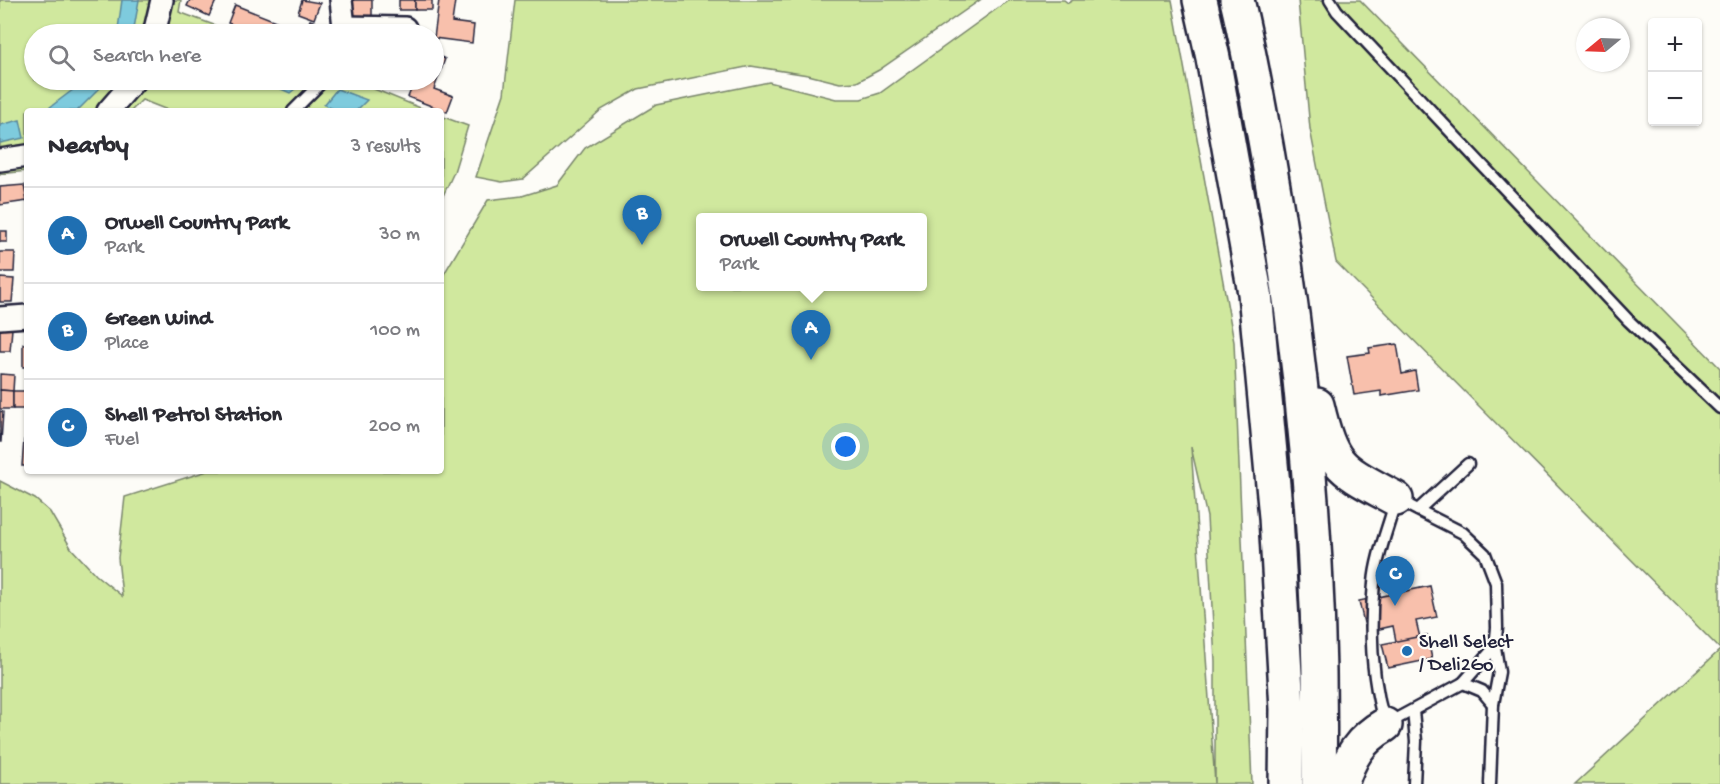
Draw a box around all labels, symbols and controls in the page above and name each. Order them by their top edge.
north arrow [1576,18,1630,72]
map controls [1648,18,1702,126]
button: + [1648,18,1702,72]
search box [24,24,444,90]
icon: search [45,41,78,74]
text: Search here [93,44,201,70]
button: − [1648,72,1702,126]
text: Nearby [48,132,129,163]
text: 3 results [351,136,420,159]
pin: B [622,196,662,245]
text: Orwell Country Park [105,211,288,237]
popup [696,213,927,291]
text: A [62,224,73,247]
text: 30 m [379,224,420,247]
text: Orwell Country Park [720,228,903,254]
text: Park [105,237,143,260]
text: Park [720,254,758,277]
text: Green Wind [105,307,212,333]
pin: A [792,310,830,360]
text: B [62,320,73,343]
text: 100 m [370,320,420,343]
text: Place [105,333,149,356]
text: Shell Petrol Station [105,403,282,429]
text: C [62,416,73,439]
text: 200 m [369,416,420,439]
text: Fuel [105,429,139,452]
your location [831,432,860,461]
pin: C [1376,556,1414,606]
place label: Shell Select / Deli2Go [1419,632,1514,678]
marker: Shell Select / Deli2Go [1400,644,1414,658]

